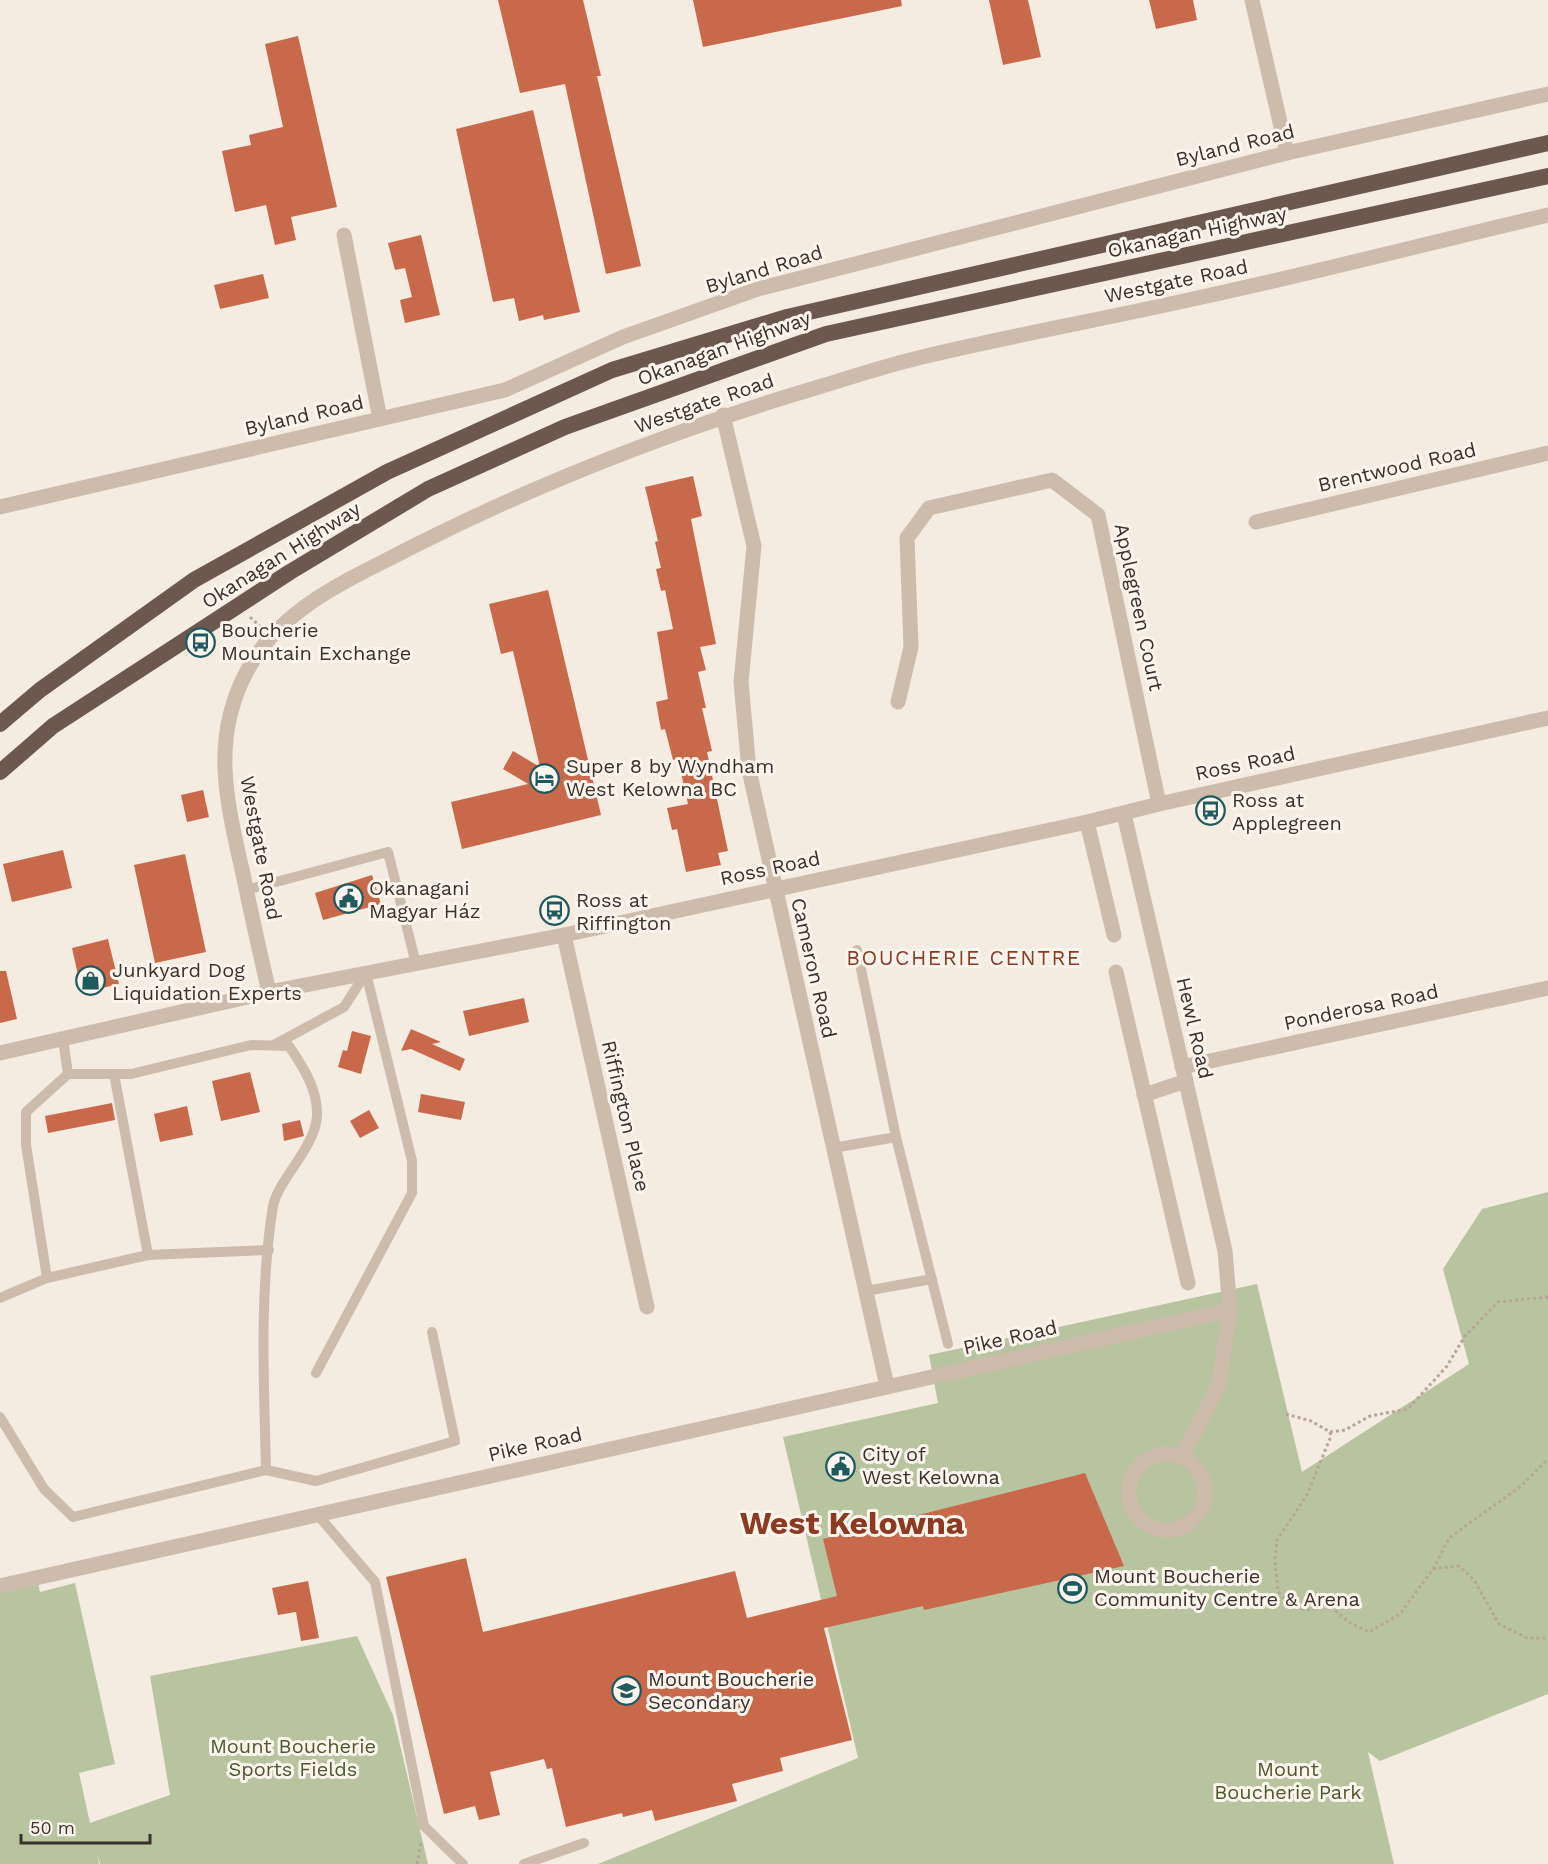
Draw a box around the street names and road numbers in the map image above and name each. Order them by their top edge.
street label: Byland Road [1173,119,1297,171]
street label: Okanagan Highway [1105,201,1289,263]
street label: Byland Road [702,240,826,298]
street label: Westgate Road [1102,254,1250,308]
street label: Okanagan Highway [634,305,815,391]
street label: Westgate Road [631,368,777,438]
street label: Byland Road [242,390,366,440]
street label: Brentwood Road [1316,437,1478,497]
street label: Okanagan Highway [197,496,365,614]
street label: Applegreen Court [1110,521,1169,694]
street label: Ross Road [1193,741,1297,785]
street label: Westgate Road [235,774,287,922]
street label: Ross Road [718,846,822,890]
street label: Cameron Road [786,895,842,1041]
street label: Hewl Road [1172,975,1218,1081]
street label: Ponderosa Road [1282,979,1440,1035]
street label: Riffington Place [597,1038,655,1194]
street label: Pike Road [961,1315,1059,1359]
street label: Pike Road [486,1422,584,1466]

